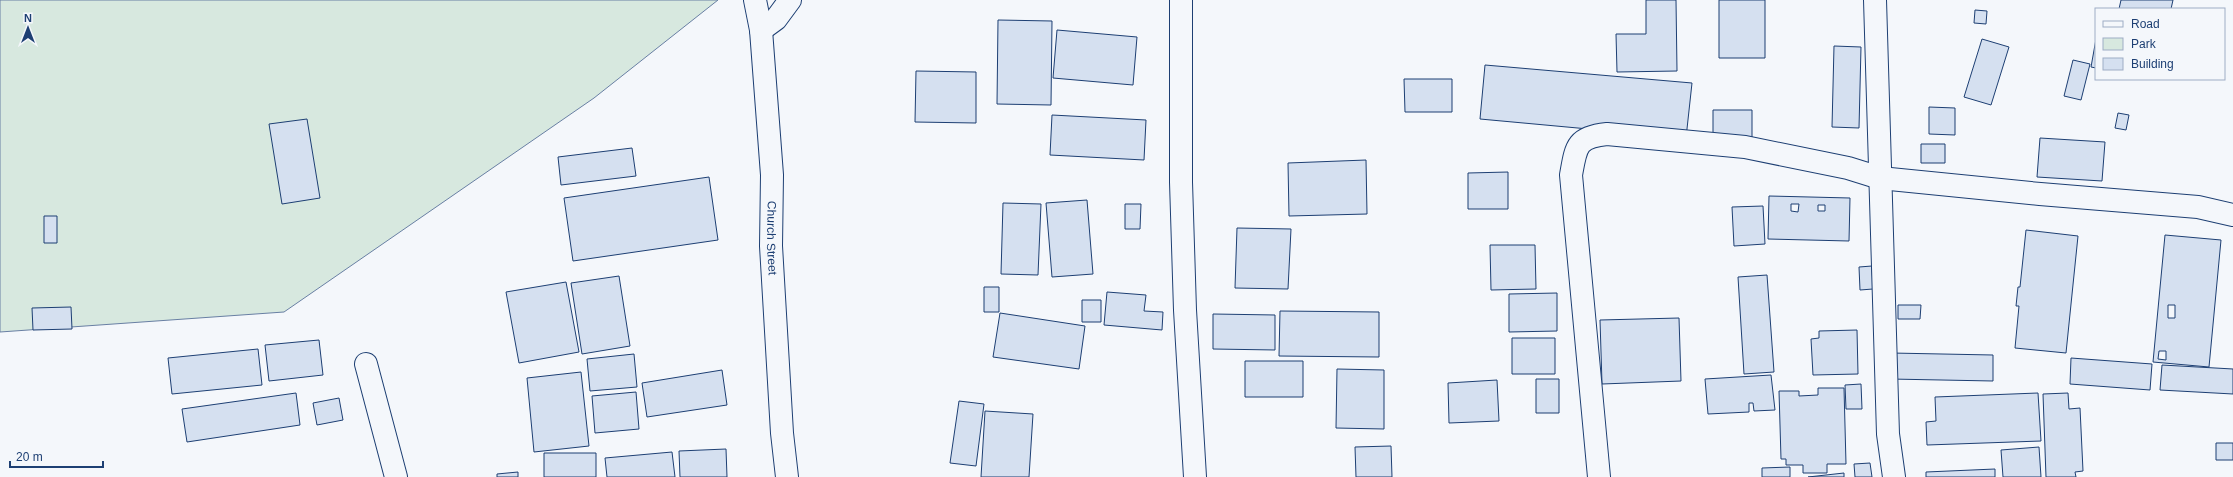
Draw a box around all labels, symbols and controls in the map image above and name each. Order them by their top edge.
north arrow [8,8,48,48]
legend [2095,8,2225,80]
text: N [24,12,32,24]
text: Road [2131,17,2160,31]
text: Park [2131,37,2157,51]
text: Building [2131,57,2174,71]
street label: Church Street [764,201,780,276]
scale bar [10,443,103,469]
text: 20 m [16,450,43,464]

